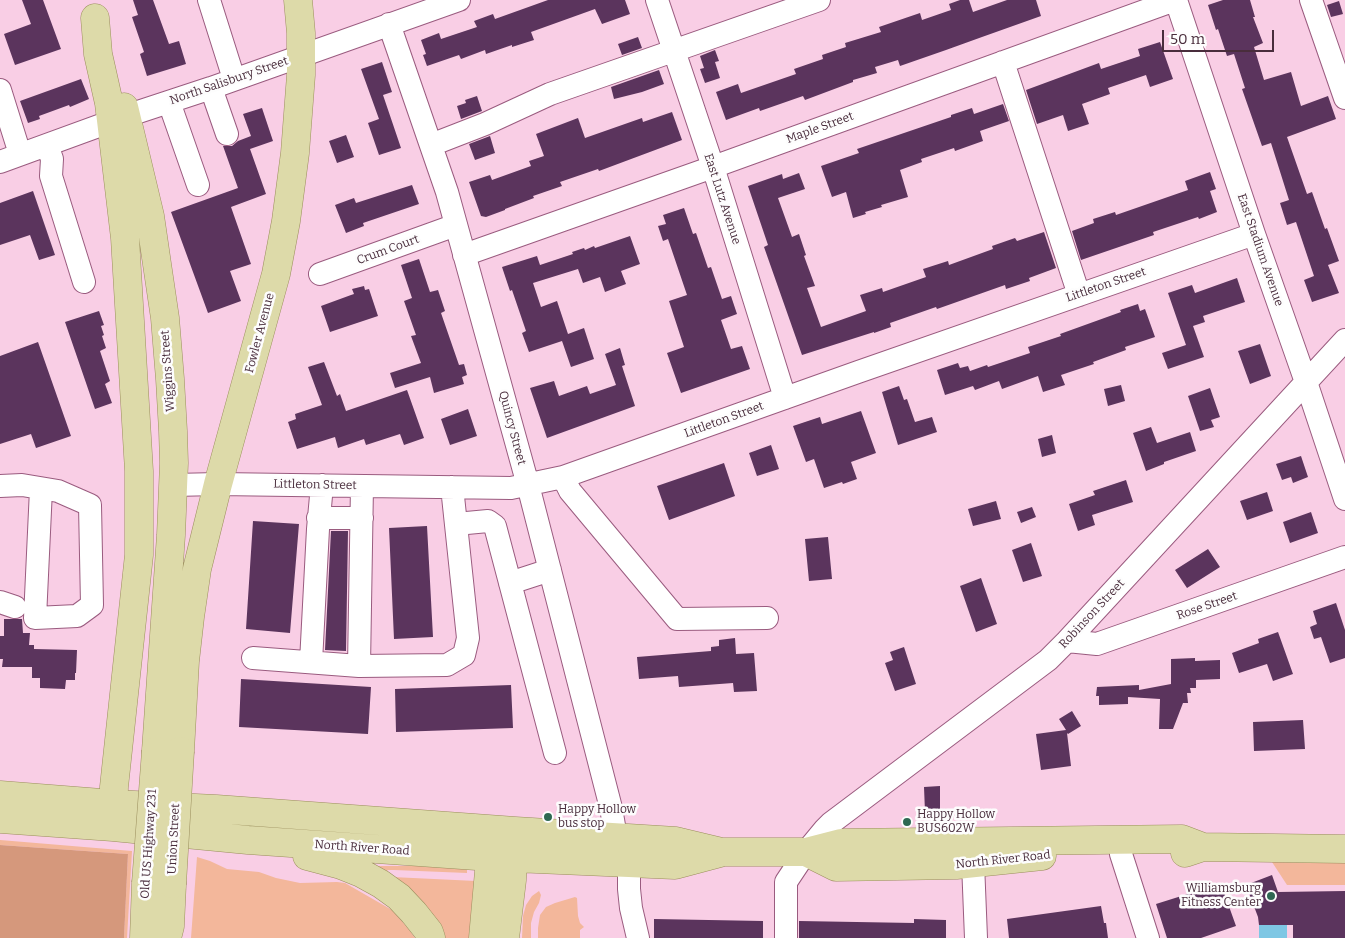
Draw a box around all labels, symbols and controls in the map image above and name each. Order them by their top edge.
scale bar [1165,20,1278,52]
text: 50 m [1170,30,1205,48]
street label: North Salisbury Street [168,54,290,108]
street label: Maple Street [784,109,856,147]
street label: East Lutz Avenue [700,152,744,246]
street label: East Stadium Avenue [1234,192,1286,308]
street label: Crum Court [355,232,421,268]
street label: Littleton Street [1064,265,1148,305]
street label: Fowler Avenue [242,291,278,375]
street label: Wiggins Street [158,330,178,412]
street label: Quincy Street [495,389,529,467]
street label: Littleton Street [682,399,766,441]
street label: Littleton Street [273,477,357,493]
street label: Robinson Street [1056,576,1128,652]
street label: Rose Street [1175,589,1239,623]
street label: Old US Highway 231 [138,789,160,899]
street label: Union Street [165,803,183,875]
place label: Happy Hollow bus stop [558,803,636,831]
place label: Happy Hollow BUS602W [917,808,995,836]
marker: Happy Hollow bus stop [542,811,554,823]
marker: Happy Hollow BUS602W [901,816,913,828]
street label: North River Road [314,837,410,859]
street label: North River Road [955,848,1051,872]
place label: Williamsburg Fitness Center [1181,882,1261,910]
marker: Williamsburg Fitness Center [1265,890,1277,902]

